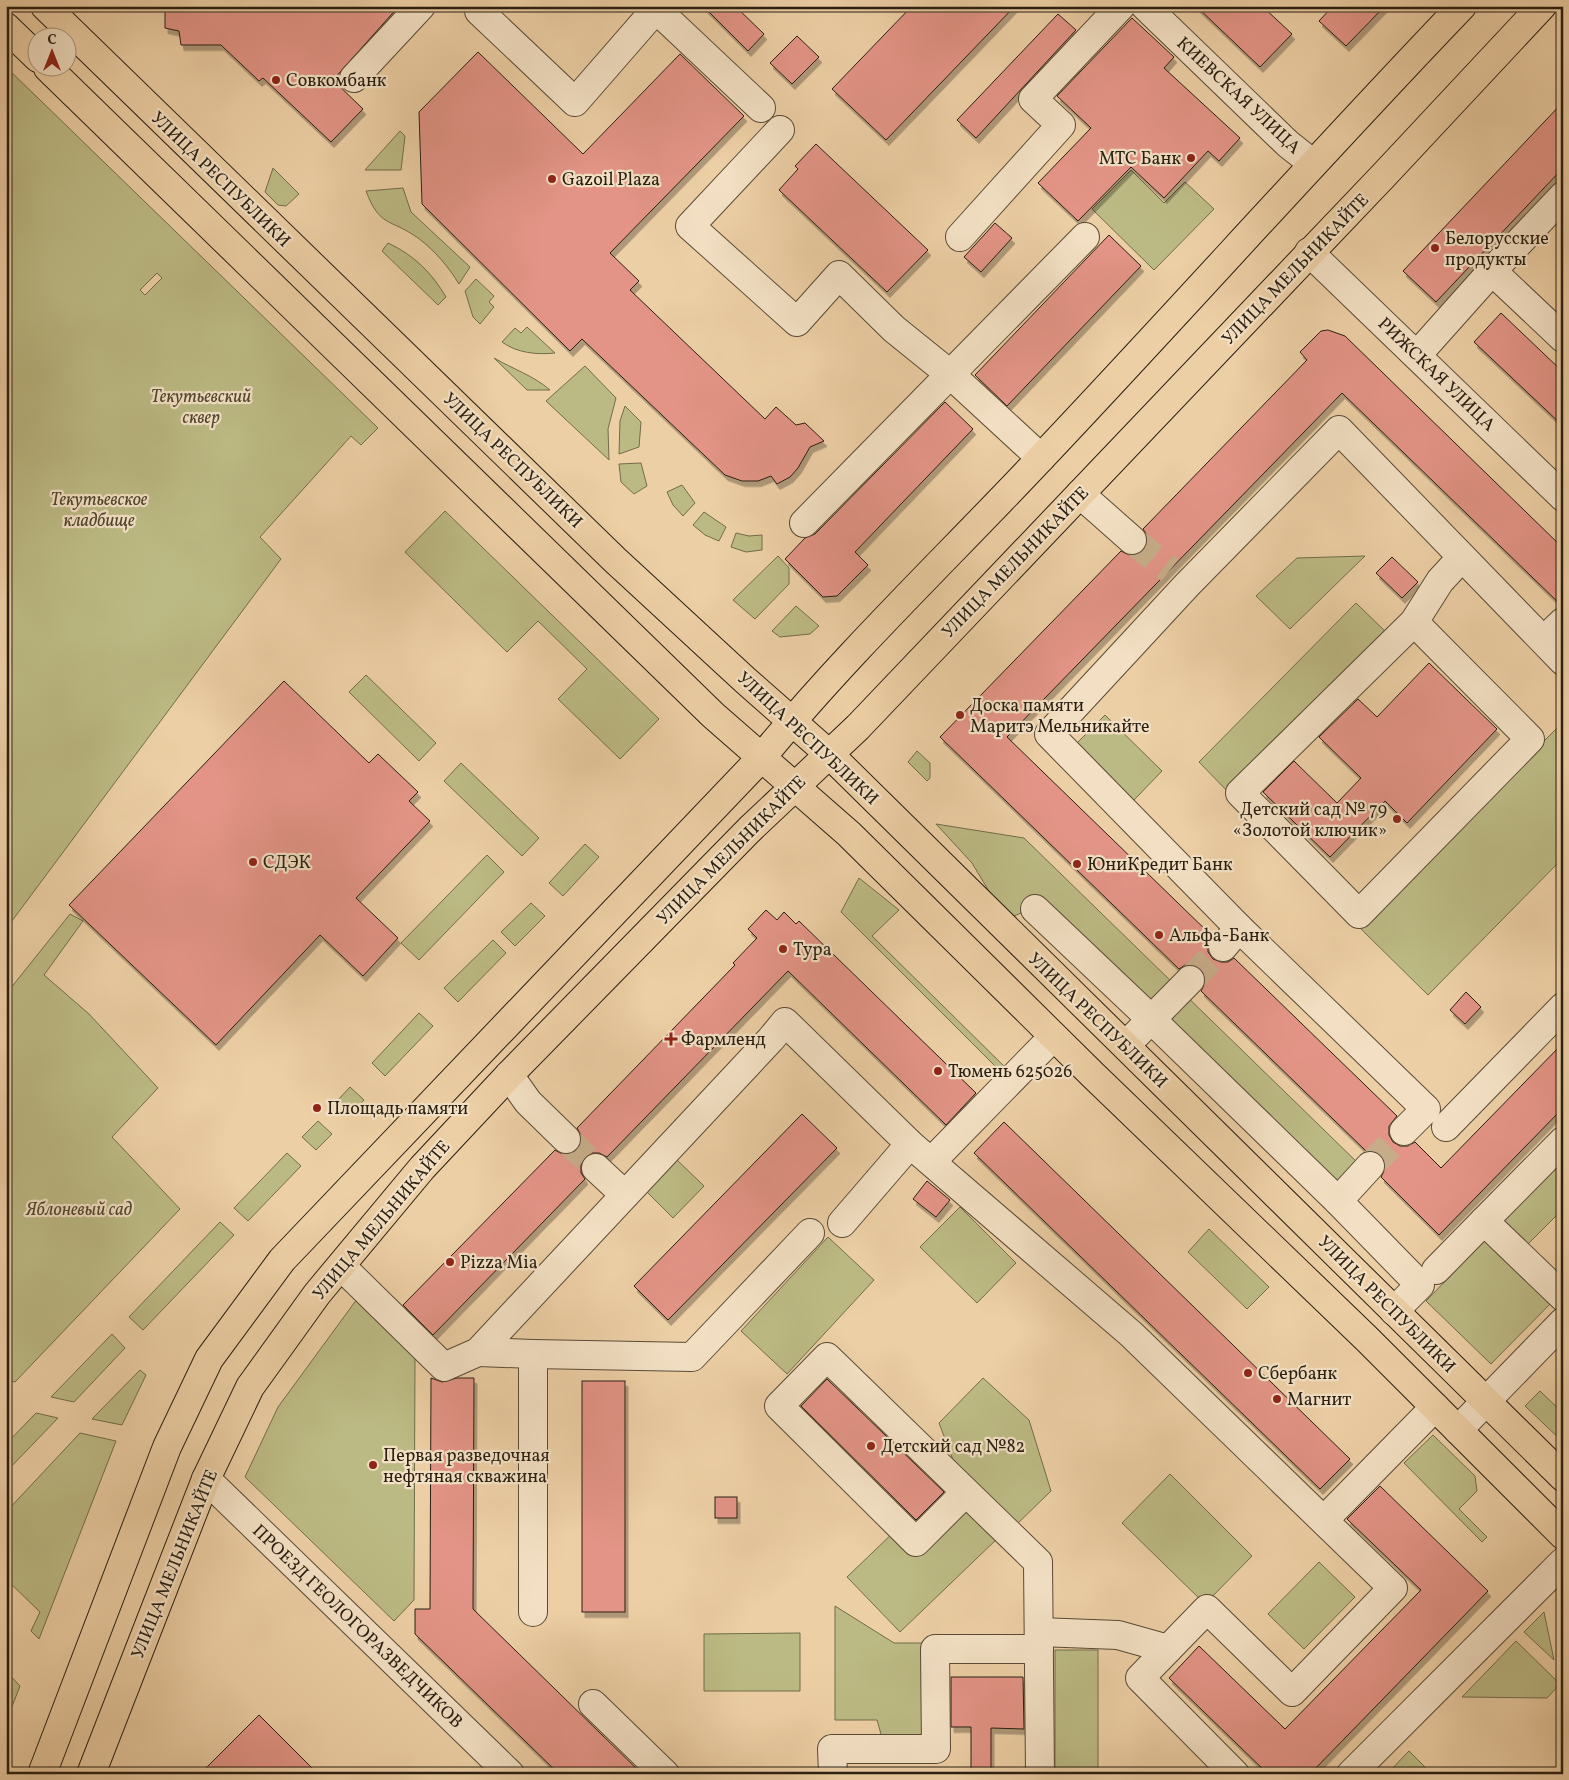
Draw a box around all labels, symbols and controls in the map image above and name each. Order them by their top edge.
north arrow [28,28,78,78]
text: С [47,31,57,50]
street label: КИЕВСКАЯ УЛИЦА [1170,32,1306,161]
place label: Совкомбанк [286,69,387,94]
marker: Совкомбанк [270,74,282,86]
street label: УЛИЦА РЕСПУБЛИКИ [144,107,295,254]
place label: МТС Банк [1099,147,1181,172]
marker: МТС Банк [1185,152,1197,164]
place label: Gazoil Plaza [562,168,660,193]
marker: Gazoil Plaza [546,173,558,185]
street label: УЛИЦА МЕЛЬНИКАЙТЕ [1217,188,1375,351]
place label: Белорусские продукты [1445,227,1549,273]
marker: Белорусские продукты [1429,242,1441,254]
street label: РИЖСКАЯ УЛИЦА [1372,312,1501,438]
park label: Текутьевский сквер [151,385,251,431]
street label: УЛИЦА РЕСПУБЛИКИ [436,388,587,535]
street label: УЛИЦА МЕЛЬНИКАЙТЕ [937,481,1095,644]
park label: Текутьевское кладбище [51,488,148,534]
street label: УЛИЦА РЕСПУБЛИКИ [730,667,883,812]
place label: Доска памяти Маритэ Мельникайте [970,694,1150,740]
marker: Доска памяти Маритэ Мельникайте [954,709,966,721]
street label: УЛИЦА МЕЛЬНИКАЙТЕ [652,771,813,931]
place label: Детский сад № 79 «Золотой ключик» [1233,798,1387,844]
marker: Детский сад № 79 «Золотой ключик» [1391,813,1403,825]
place label: СДЭК [263,851,311,876]
place label: ЮниКредит Банк [1087,853,1233,878]
marker: СДЭК [247,856,259,868]
marker: ЮниКредит Банк [1071,858,1083,870]
place label: Альфа-Банк [1169,924,1270,949]
marker: Альфа-Банк [1153,929,1165,941]
place label: Тура [793,938,832,963]
marker: Тура [777,943,789,955]
street label: УЛИЦА РЕСПУБЛИКИ [1021,948,1172,1095]
place label: Фармленд [681,1028,766,1053]
marker: Фармленд [665,1033,677,1045]
place label: Тюмень 625026 [948,1060,1072,1085]
marker: Тюмень 625026 [932,1065,944,1077]
place label: Площадь памяти [327,1097,468,1122]
marker: Площадь памяти [311,1102,323,1114]
street label: УЛИЦА МЕЛЬНИКАЙТЕ [308,1135,457,1306]
park label: Яблоневый сад [25,1198,133,1223]
street label: УЛИЦА РЕСПУБЛИКИ [1311,1231,1460,1380]
place label: Pizza Mia [460,1251,538,1276]
marker: Pizza Mia [444,1256,456,1268]
place label: Сбербанк [1258,1362,1338,1387]
marker: Сбербанк [1242,1367,1254,1379]
place label: Магнит [1287,1388,1351,1413]
marker: Магнит [1271,1393,1283,1405]
place label: Детский сад №82 [881,1435,1025,1460]
marker: Детский сад №82 [865,1440,877,1452]
place label: Первая разведочная нефтяная скважина [383,1444,550,1490]
marker: Первая разведочная нефтяная скважина [367,1459,379,1471]
street label: УЛИЦА МЕЛЬНИКАЙТЕ [126,1466,225,1663]
street label: ПРОЕЗД ГЕОЛОГОРАЗВЕДЧИКОВ [246,1519,468,1735]

